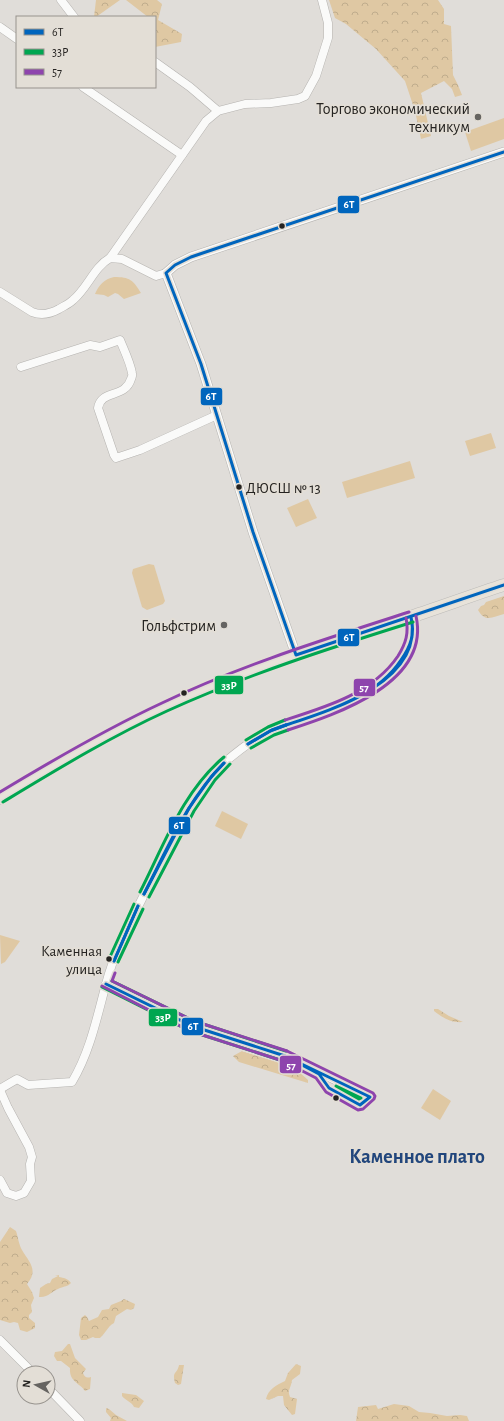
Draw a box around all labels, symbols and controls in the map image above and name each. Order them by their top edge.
legend [16,16,156,88]
text: 6Т [52,26,64,38]
text: 33Р [52,46,68,58]
text: 57 [52,66,62,78]
place label: Торгово экономический техникум [316,101,470,136]
marker: Торгово экономический техникум [473,112,483,122]
line badge: 6Т [337,195,360,214]
text: 6Т [344,199,355,210]
unlabelled marker [277,221,287,231]
line badge: 6Т [200,387,223,406]
text: 6Т [206,391,217,402]
place label: ДЮСШ № 13 [246,481,321,496]
marker: ДЮСШ № 13 [234,482,244,492]
place label: Гольфстрим [141,618,216,634]
marker: Гольфстрим [219,620,229,630]
line badge: 6Т [337,628,360,647]
text: 6Т [344,632,355,643]
line badge: 33Р [214,675,244,695]
line badge: 57 [353,678,376,697]
text: 33Р [221,680,237,691]
text: 57 [359,682,369,693]
unlabelled marker [179,688,189,698]
line badge: 6Т [168,816,191,835]
text: 6Т [174,820,185,831]
place label: Каменная улица [41,944,102,977]
marker: Каменная улица [104,954,114,964]
line badge: 33Р [148,1008,178,1027]
text: 33Р [155,1012,171,1023]
line badge: 6Т [181,1017,204,1036]
text: 6Т [188,1021,199,1032]
line badge: 57 [279,1055,302,1074]
text: 57 [286,1060,296,1071]
unlabelled marker [331,1093,341,1103]
district label: Каменное плато [349,1147,485,1167]
north arrow [16,1365,56,1405]
text: N [21,1379,33,1388]

